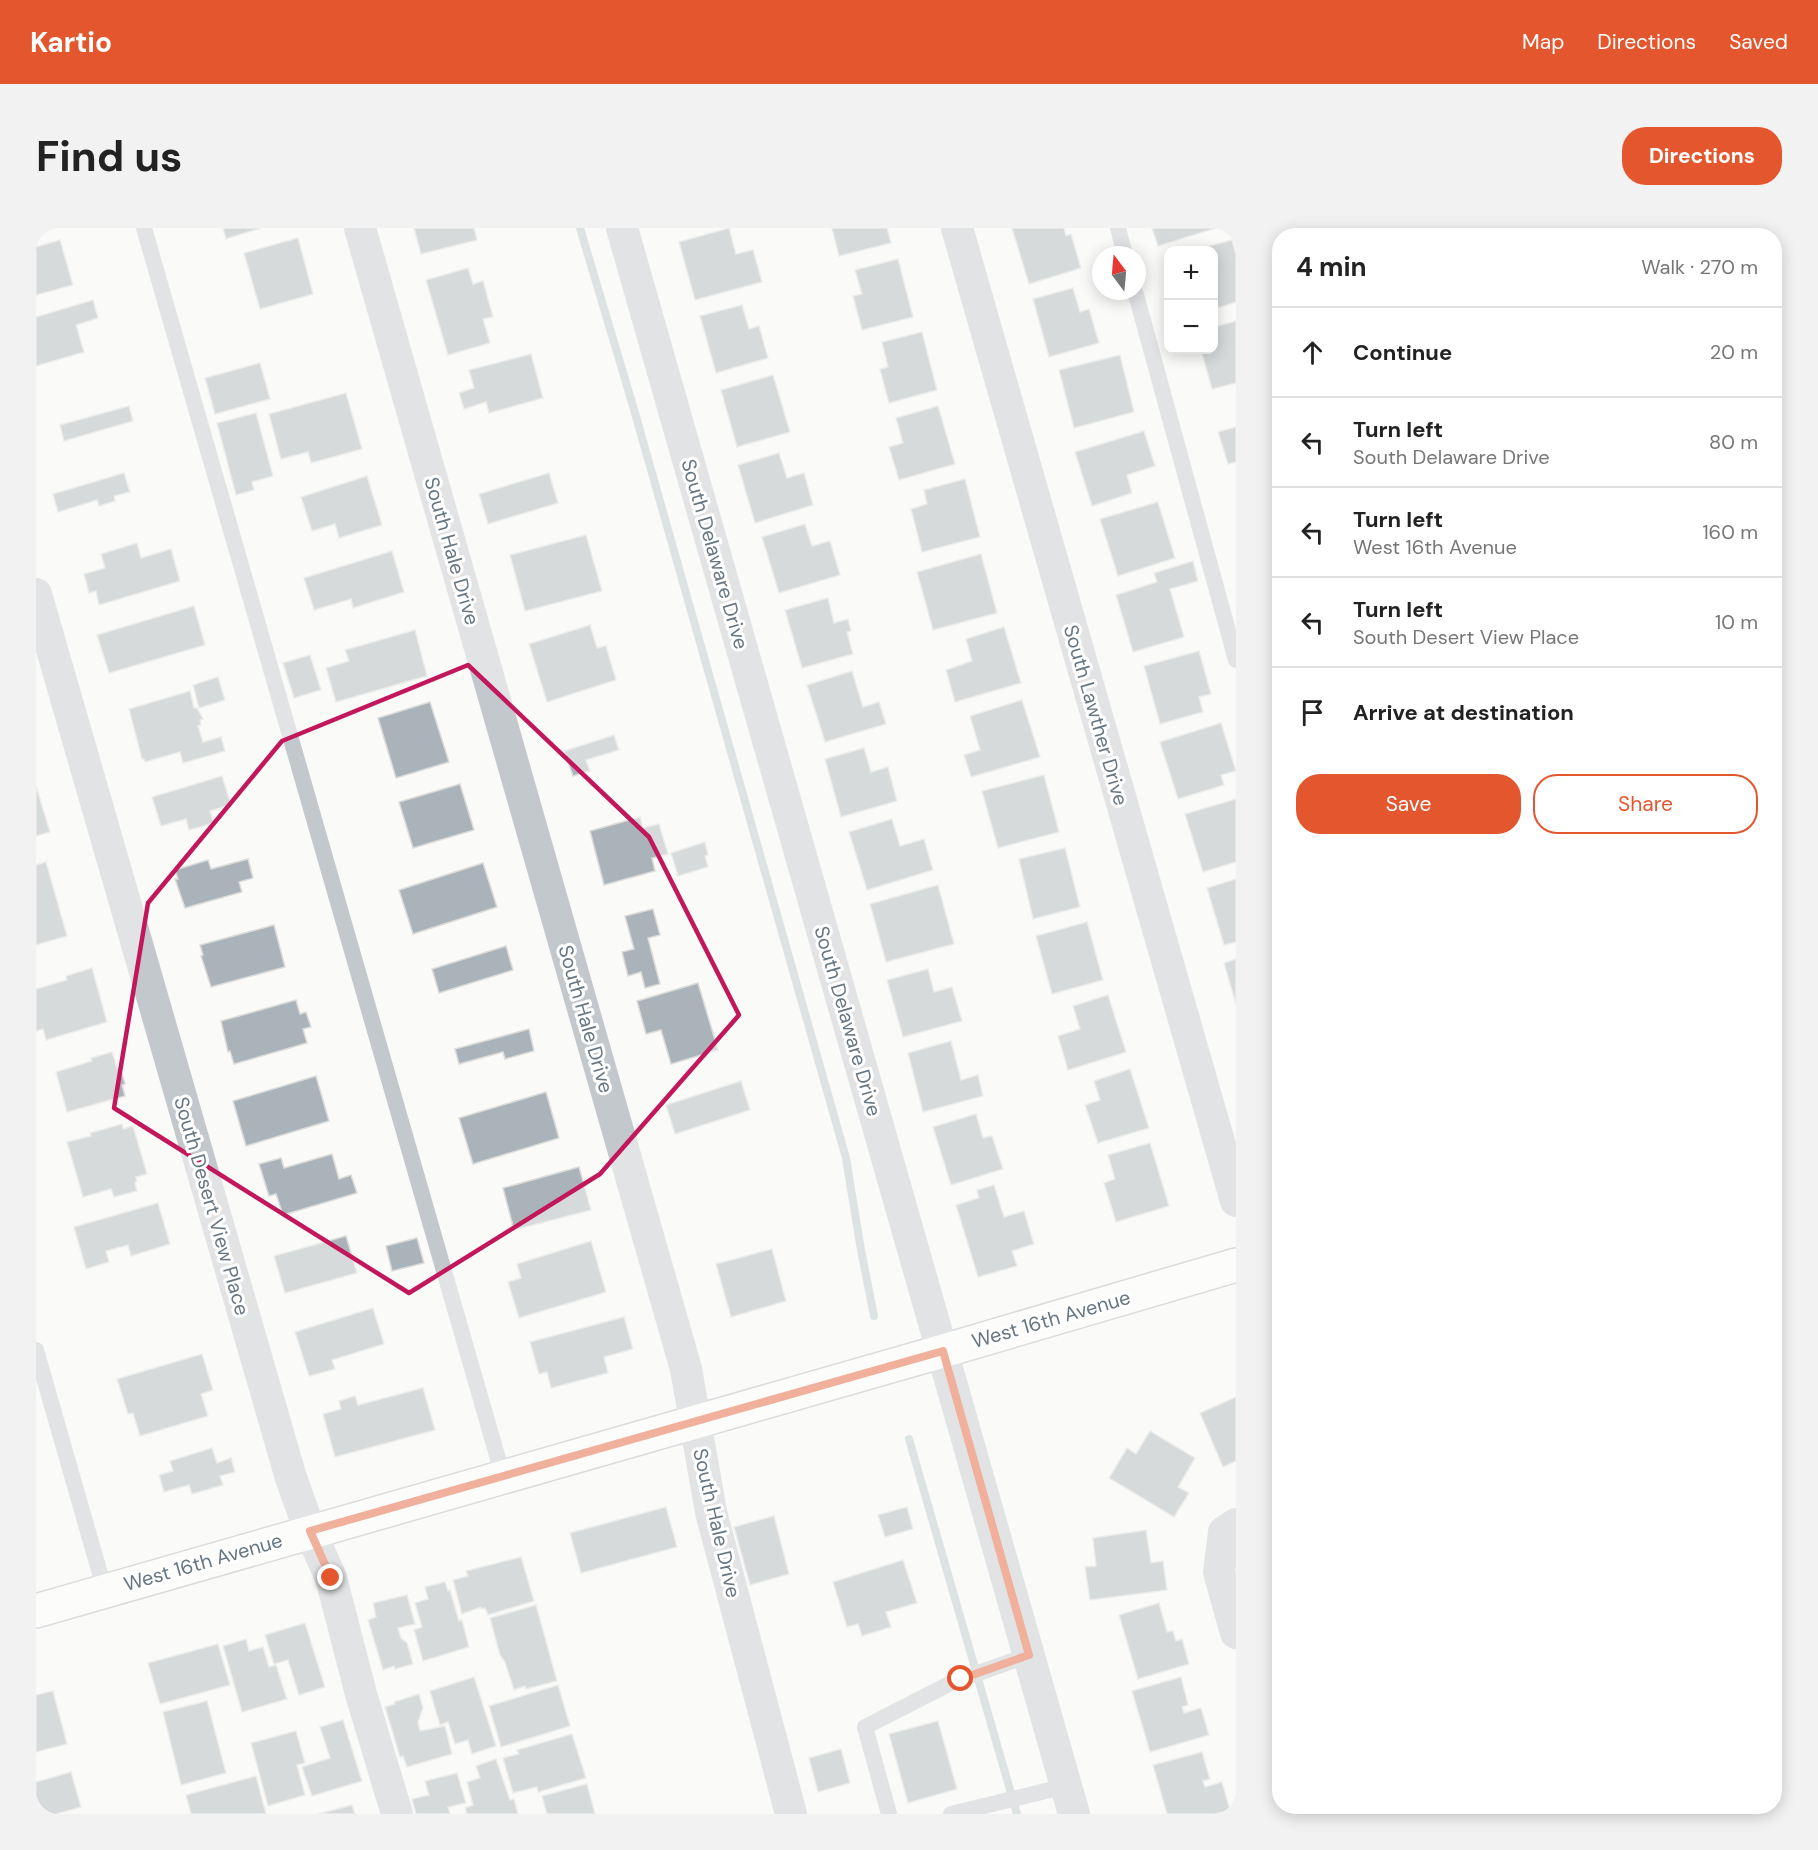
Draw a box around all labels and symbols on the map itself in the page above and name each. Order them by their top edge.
north arrow [1092,246,1146,300]
street label: South Delaware Drive [675,456,755,652]
street label: South Hale Drive [418,474,486,628]
street label: South Lawther Drive [1058,622,1134,808]
street label: South Delaware Drive [808,923,888,1119]
street label: South Hale Drive [552,942,620,1096]
street label: South Desert View Place [168,1094,256,1318]
street label: West 16th Avenue [969,1284,1133,1354]
street label: South Hale Drive [687,1446,747,1600]
street label: West 16th Avenue [121,1527,285,1597]
route end [317,1564,343,1590]
route start [947,1665,973,1691]

